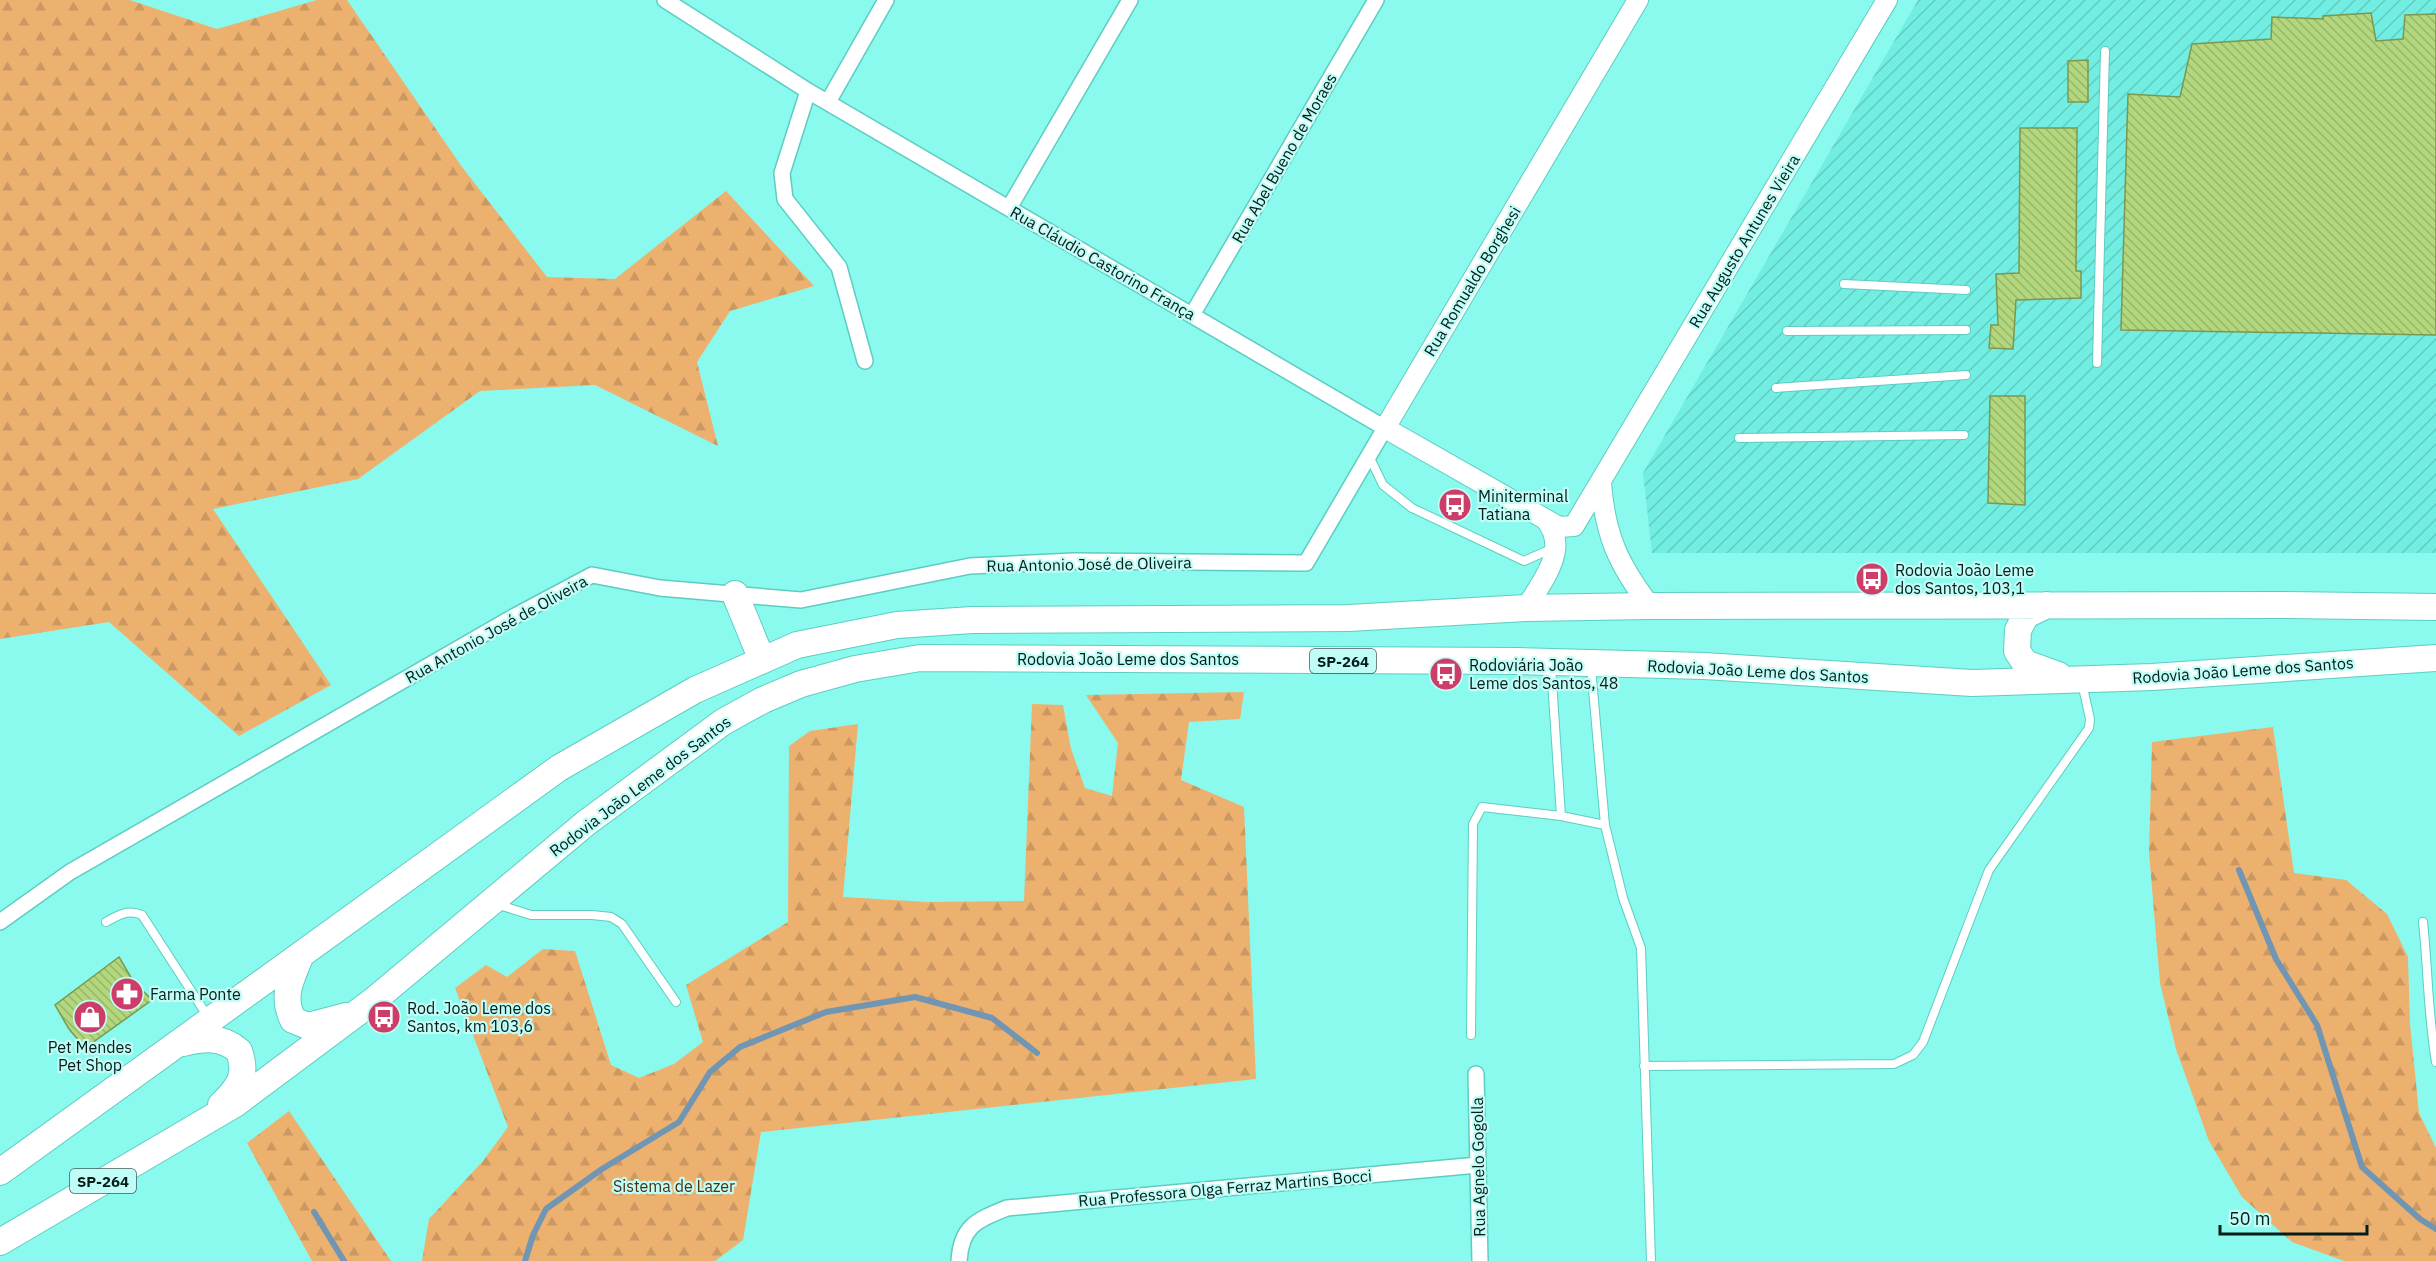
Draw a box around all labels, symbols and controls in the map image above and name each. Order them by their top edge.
street label: Rua Abel Bueno de Moraes [1227,69,1341,247]
street label: Rua Augusto Antunes Vieira [1684,150,1804,331]
street label: Rua Cláudio Castorino França [1007,202,1200,325]
street label: Rua Romualdo Borghesi [1419,202,1525,360]
place label: Miniterminal Tatiana [1478,486,1568,524]
bus stop icon: Miniterminal Tatiana [1437,487,1473,523]
street label: Rua Antonio José de Oliveira [986,552,1192,576]
place label: Rodovia João Leme dos Santos, 103,1 [1895,560,2034,598]
bus stop icon: Rodovia João Leme dos Santos, 103,1 [1854,561,1890,597]
street label: Rua Antonio José de Oliveira [401,570,591,687]
street label: Rodovia João Leme dos Santos [1017,649,1239,669]
road number: SP-264 [1310,649,1376,673]
street label: Rodovia João Leme dos Santos [2132,652,2354,688]
place label: Rodoviária João Leme dos Santos, 48 [1469,655,1618,693]
street label: Rodovia João Leme dos Santos [1647,655,1869,687]
bus stop icon: Rodoviária João Leme dos Santos, 48 [1428,656,1464,692]
street label: Rodovia João Leme dos Santos [545,711,735,861]
pharmacy icon: Farma Ponte [109,976,145,1012]
place label: Farma Ponte [150,984,241,1004]
place label: Rod. João Leme dos Santos, km 103,6 [407,998,551,1036]
shop icon: Pet Mendes Pet Shop [72,999,108,1035]
bus stop icon: Rod. João Leme dos Santos, km 103,6 [366,999,402,1035]
place label: Pet Mendes Pet Shop [48,1037,132,1075]
street label: Rua Agnelo Gogolla [1467,1096,1489,1237]
street label: Rua Professora Olga Ferraz Martins Bocci [1077,1165,1373,1211]
road number: SP-264 [70,1169,136,1193]
park label: Sistema de Lazer [613,1176,735,1196]
scale bar [2220,1198,2367,1236]
text: 50 m [2229,1207,2271,1230]

